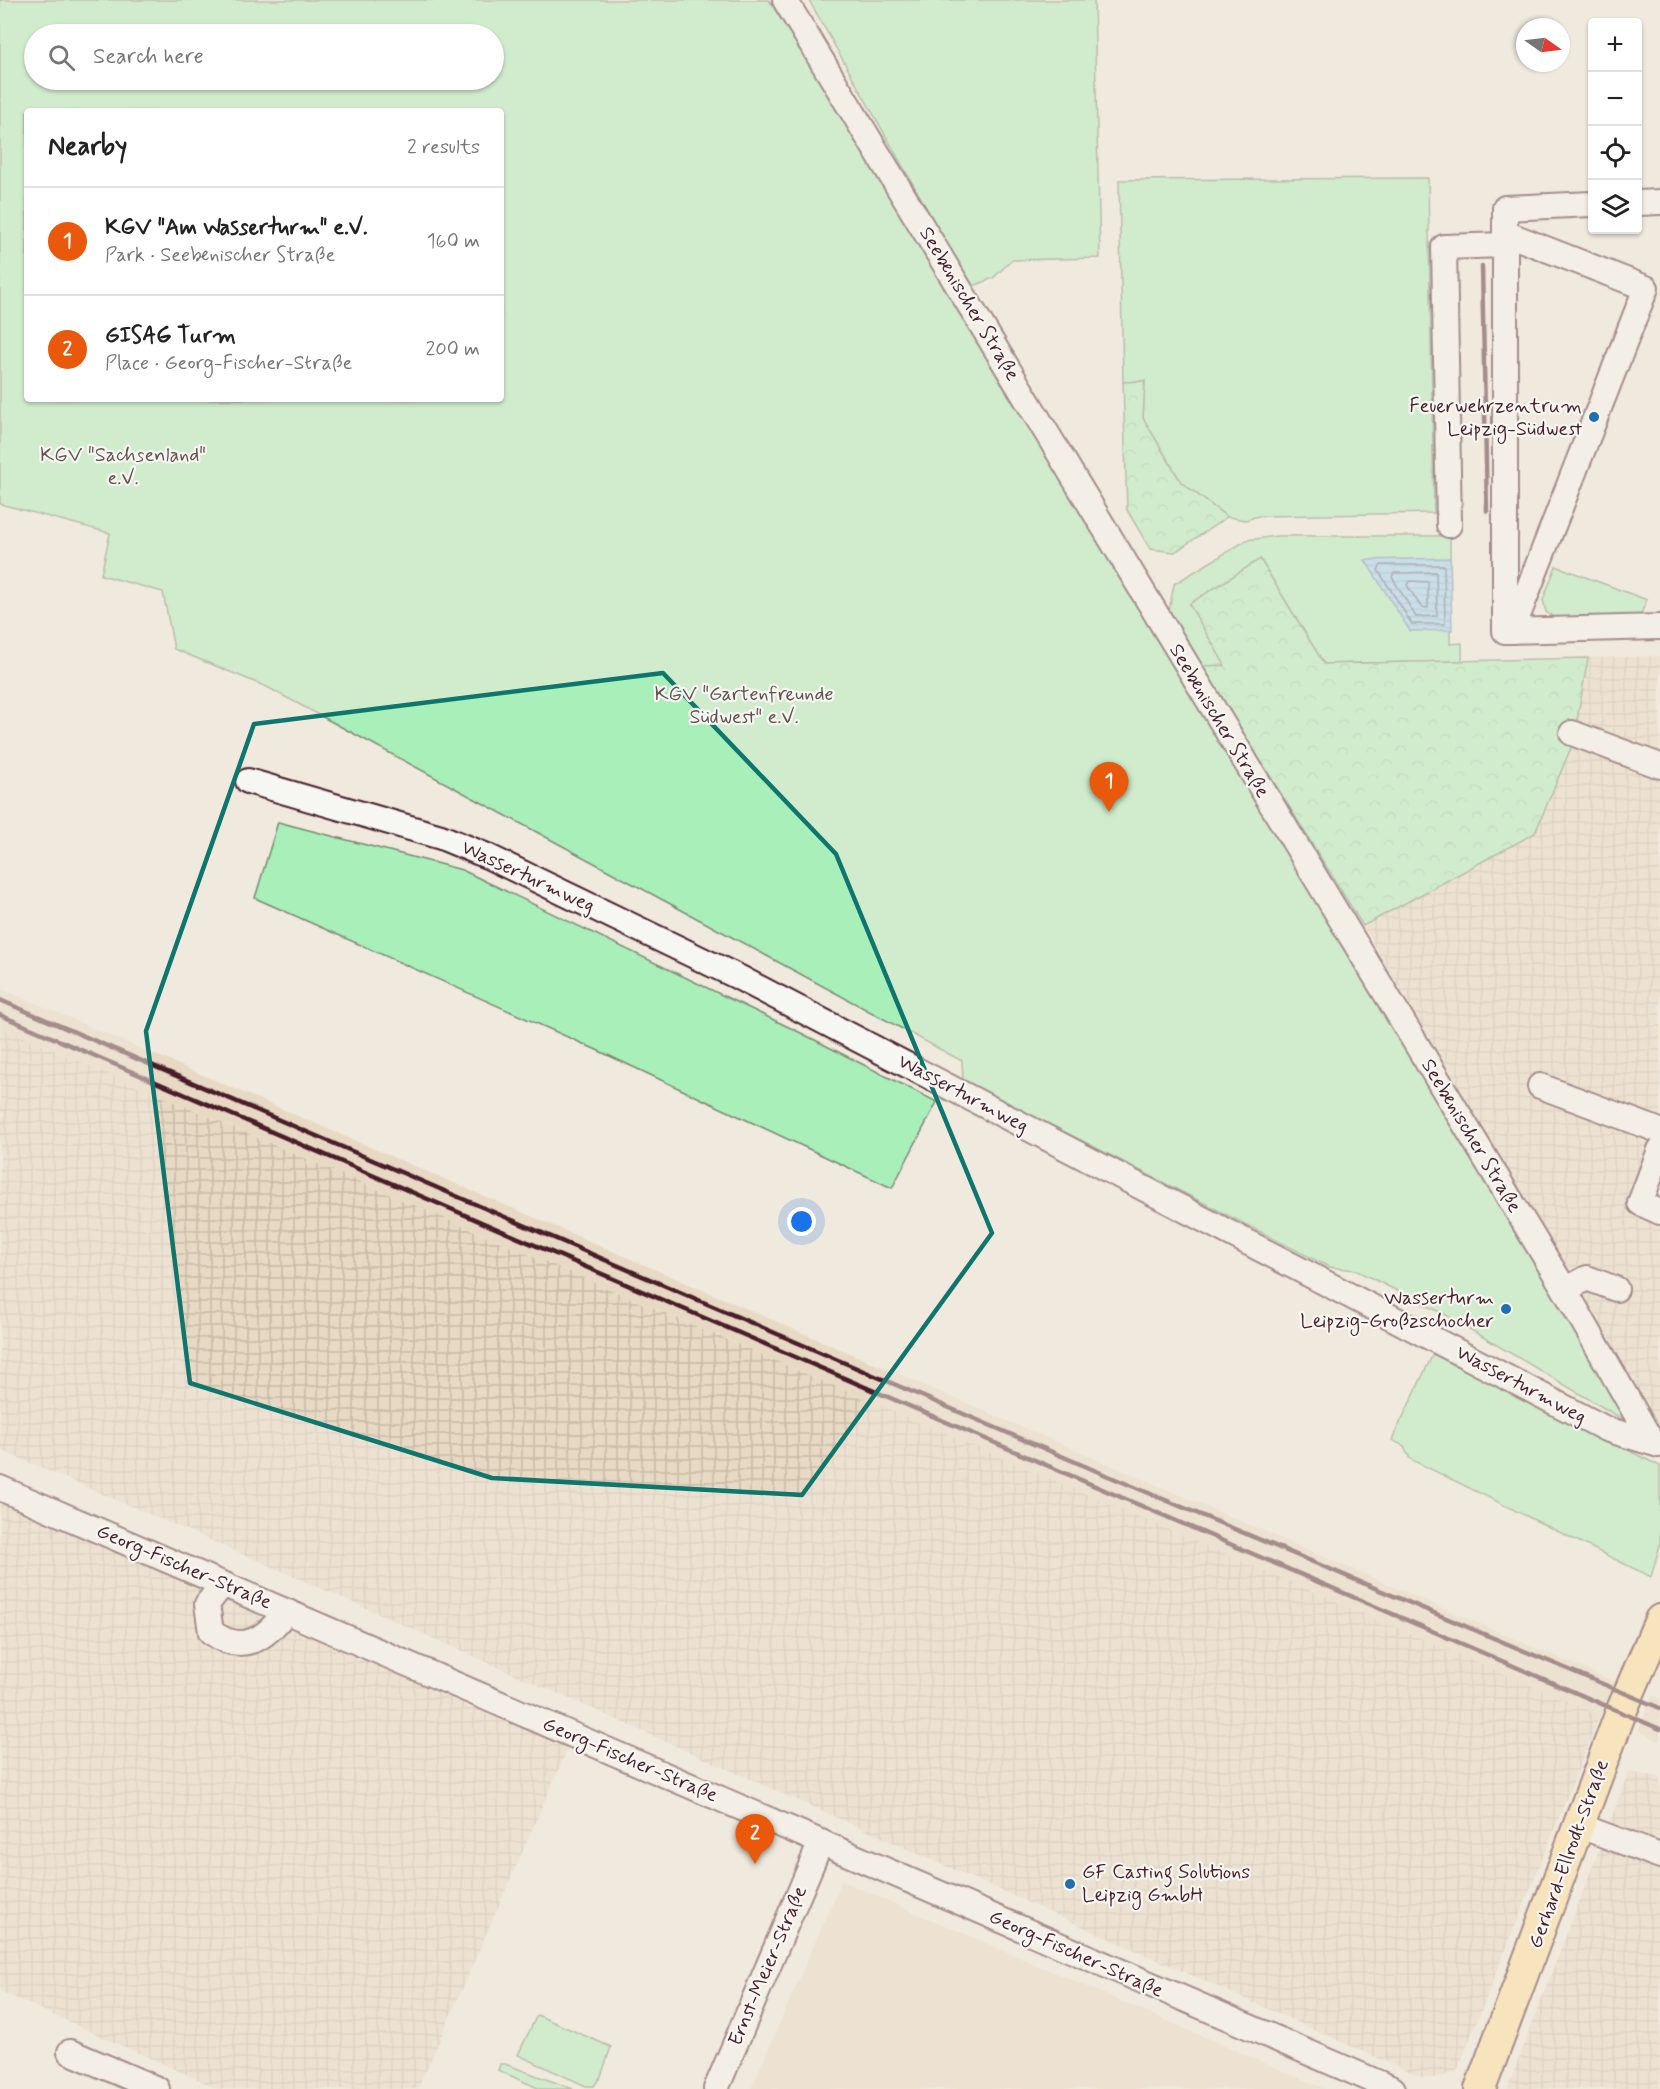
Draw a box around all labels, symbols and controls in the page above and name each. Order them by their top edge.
north arrow [1516,18,1570,72]
map controls [1588,18,1642,234]
button: + [1588,18,1642,72]
search box [24,24,504,90]
icon: search [45,41,78,74]
text: Search here [93,43,204,71]
button: − [1588,72,1642,126]
button: locate [1588,126,1642,180]
text: Nearby [48,130,127,164]
text: 2 results [407,134,480,161]
button: layers [1588,180,1642,234]
text: KGV "Am Wasserturm" e.V. [105,214,368,242]
street label: Seebenischer Straße [912,222,1026,386]
text: 1 [63,228,72,255]
text: 160 m [427,228,480,255]
text: Park · Seebenischer Straße [105,242,335,269]
text: GISAG Turm [105,322,236,350]
text: 2 [63,336,72,363]
text: 200 m [425,336,480,363]
text: Place · Georg-Fischer-Straße [105,350,352,377]
place label: Feuerwehrzentrum Leipzig-Südwest [1409,393,1582,444]
marker: Feuerwehrzentrum Leipzig-Südwest [1587,410,1601,424]
park label: KGV "Sachsenland" e.V. [40,442,206,492]
street label: Seebenischer Straße [1162,639,1276,803]
park label: KGV "Gartenfreunde Südwest" e.V. [655,681,833,731]
pin: 1 [1090,762,1128,812]
street label: Wasserturmweg [457,834,599,920]
street label: Wasserturmweg [893,1048,1033,1140]
street label: Seebenischer Straße [1414,1054,1528,1218]
your location [787,1207,816,1236]
place label: Wasserturm Leipzig-Großzschocher [1300,1285,1494,1336]
marker: Wasserturm Leipzig-Großzschocher [1499,1302,1513,1316]
street label: Wasserturmweg [1451,1339,1591,1431]
street label: Georg-Fischer-Straße [92,1518,276,1617]
street label: Georg-Fischer-Straße [538,1711,722,1810]
street label: Gerhard-Ellrodt-Straße [1522,1756,1616,1952]
pin: 2 [736,1814,774,1864]
place label: GF Casting Solutions Leipzig GmbH [1082,1859,1250,1910]
marker: GF Casting Solutions Leipzig GmbH [1063,1877,1077,1891]
street label: Ernst-Meier-Straße [722,1882,814,2050]
street label: Georg-Fischer-Straße [984,1903,1168,2006]

